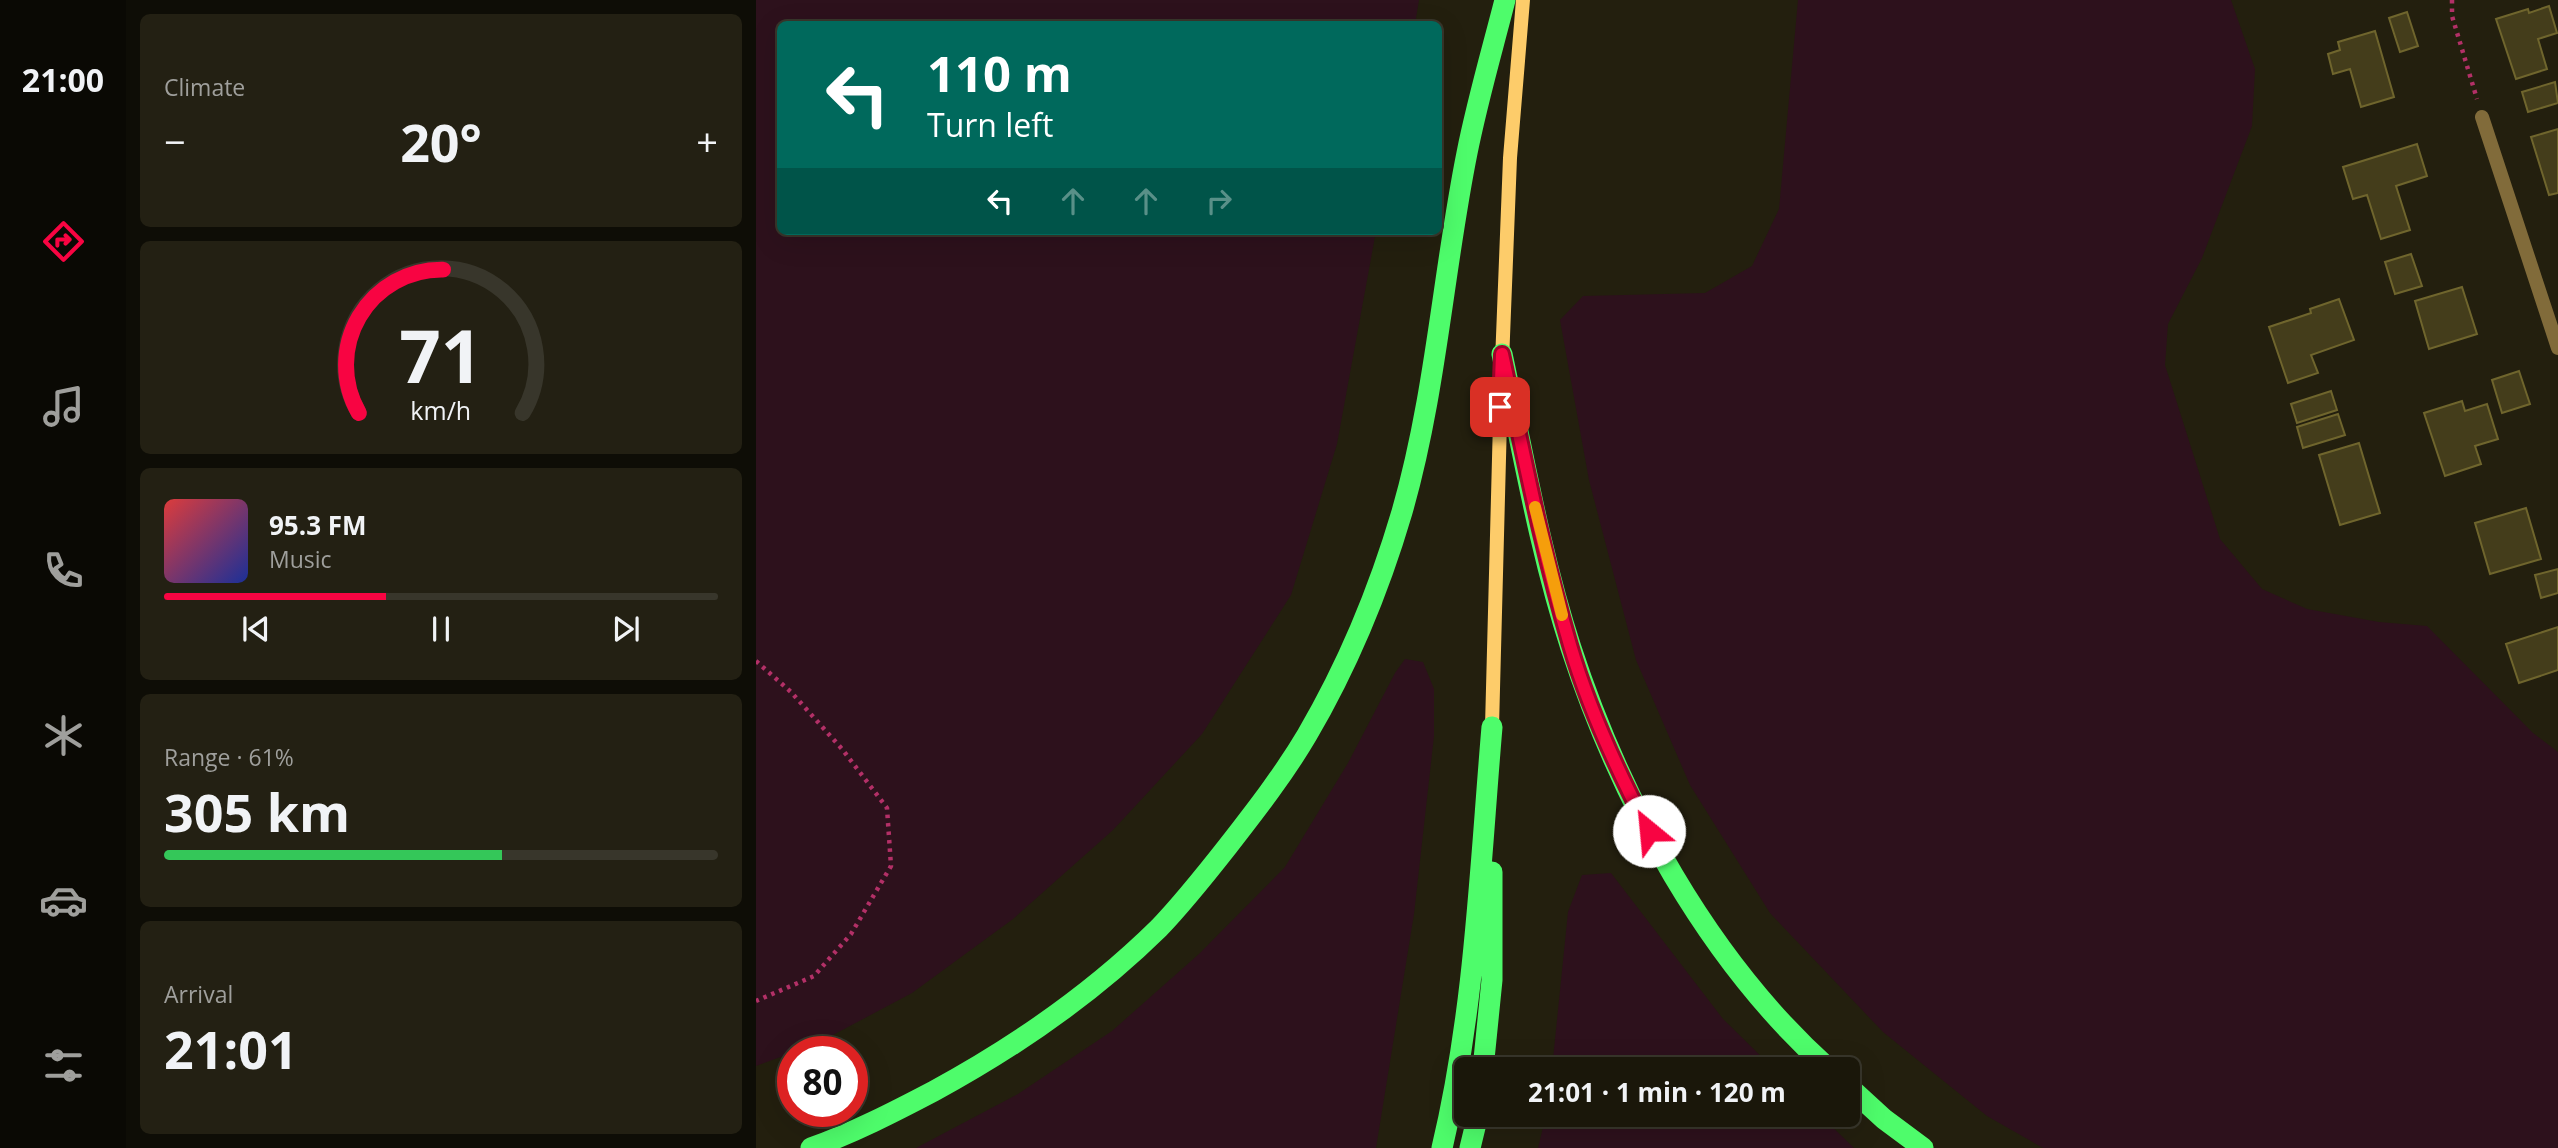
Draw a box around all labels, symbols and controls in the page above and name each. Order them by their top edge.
text: 110 m [927,40,1072,106]
icon: left [812,49,903,140]
text: 21:00 [22,58,104,101]
text: Climate [164,71,245,103]
text: Turn left [927,103,1053,146]
text: 20° [400,106,482,177]
text: − [164,115,186,167]
text: + [696,115,718,167]
icon: left [981,182,1019,220]
icon: ahead [1054,182,1092,220]
icon: ahead [1127,182,1165,220]
icon: right [1200,182,1238,220]
icon: directions [39,217,88,266]
text: 71 [399,306,483,405]
pin [1470,377,1530,437]
icon: music [39,382,88,431]
icon: arrive [1481,388,1519,426]
text: km/h [411,393,471,427]
text: 95.3 FM [269,507,367,543]
text: Music [269,543,332,575]
icon: phone [39,546,88,595]
icon: previous [237,610,275,648]
icon: pause [422,610,460,648]
icon: next [607,610,645,648]
icon: climate [39,711,88,760]
text: Range · 61% [164,741,294,773]
text: 305 km [164,776,350,847]
position arrow [1612,794,1686,868]
icon: car [39,876,88,925]
text: Arrival [164,978,233,1010]
text: 21:01 [164,1013,298,1084]
speed limit sign: 80 [777,1036,868,1127]
icon: filters [39,1041,88,1090]
text: 21:01 · 1 min · 120 m [1528,1074,1786,1110]

